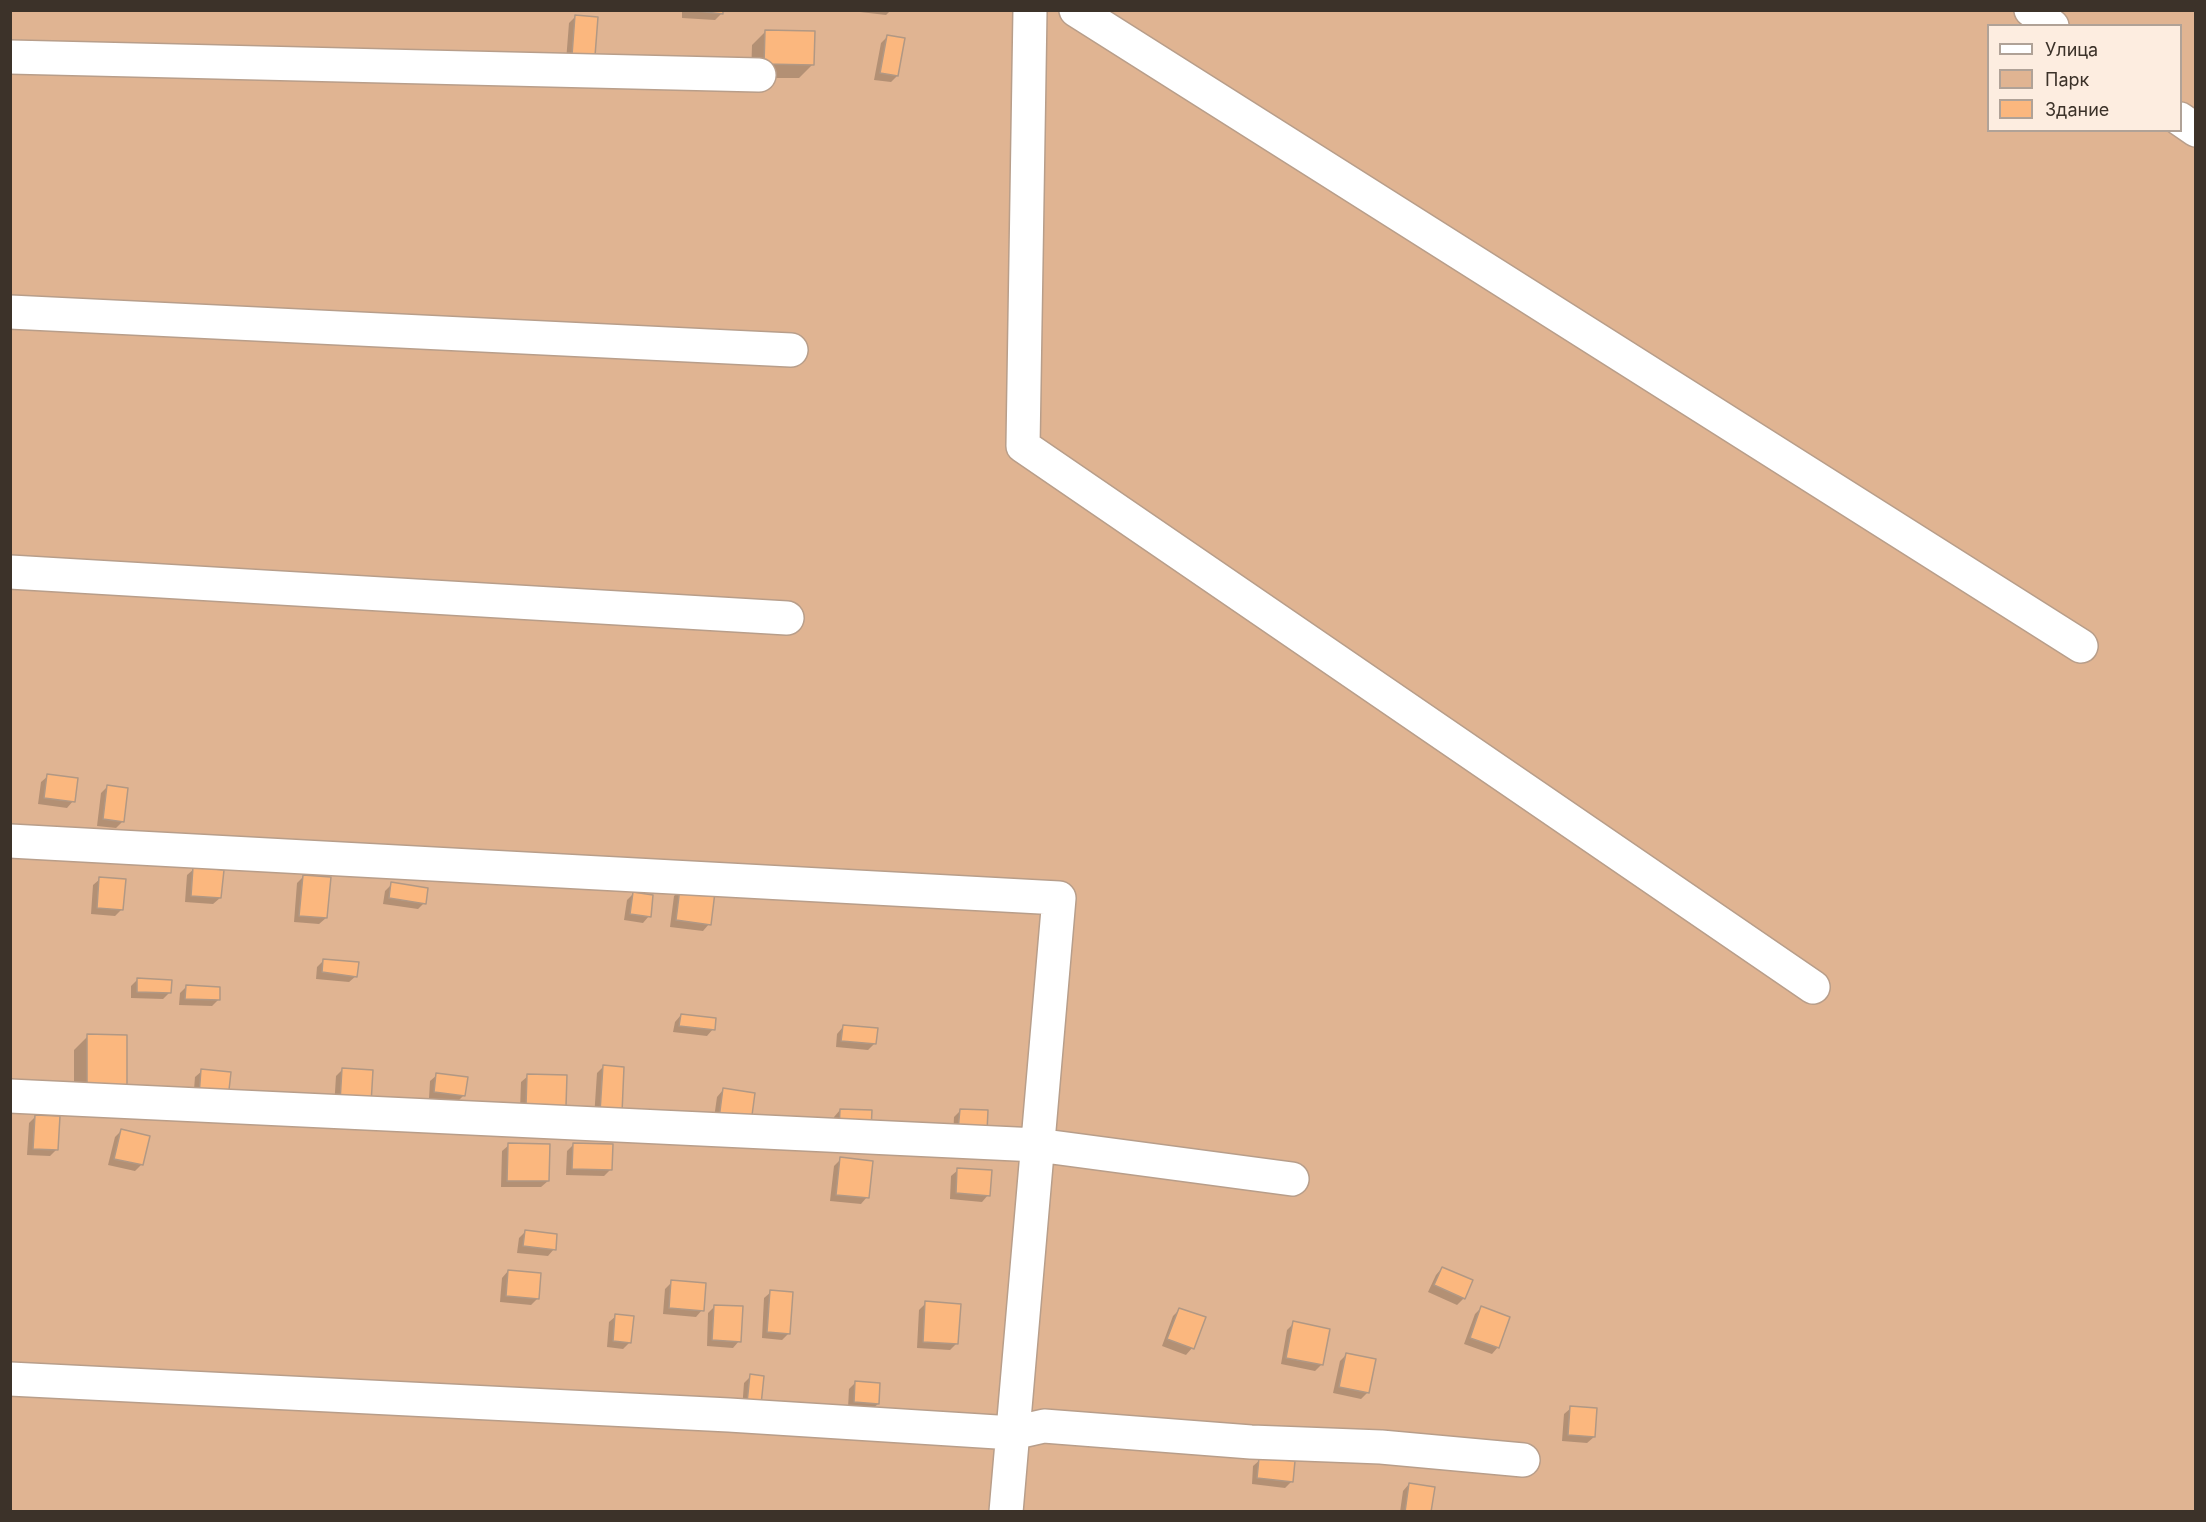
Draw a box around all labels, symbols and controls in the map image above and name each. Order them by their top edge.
legend [1987,24,2182,132]
text: Улица [2045,39,2098,60]
text: Парк [2045,69,2089,90]
text: Здание [2045,99,2109,120]

